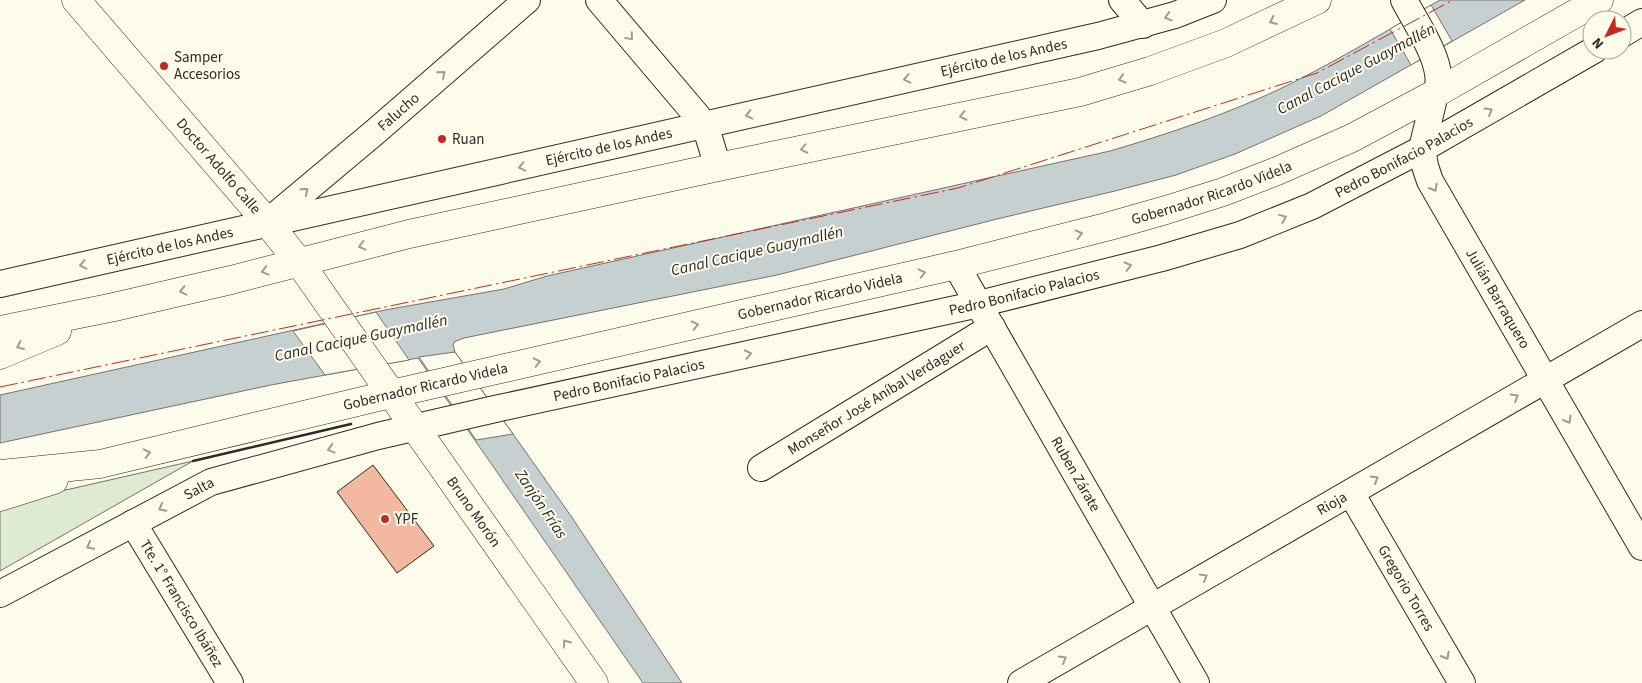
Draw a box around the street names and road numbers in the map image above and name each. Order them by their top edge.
street label: Ejército de los Andes [938,33,1069,82]
street label: Falucho [373,87,424,136]
street label: Pedro Bonifacio Palacios [1331,111,1477,203]
street label: Doctor Adolfo Calle [172,114,266,219]
street label: Ejército de los Andes [543,122,674,171]
street label: Gobernador Ricardo Videla [1129,155,1295,230]
street label: Ejército de los Andes [104,221,235,270]
street label: Julián Barraquero [1461,244,1535,353]
street label: Pedro Bonifacio Palacios [947,264,1101,321]
street label: Gobernador Ricardo Videla [736,267,905,325]
street label: Monseñor José Aníbal Verdaguer [783,335,970,460]
street label: Pedro Bonifacio Palacios [551,353,706,407]
street label: Gobernador Ricardo Videla [341,357,510,416]
street label: Ruben Zárate [1046,432,1106,516]
street label: Salta [180,472,218,505]
street label: Bruno Morón [442,472,506,551]
street label: Rioja [1313,486,1351,520]
street label: Tte. 1° Francisco Ibáñez [135,535,229,671]
street label: Gregorio Torres [1373,541,1440,635]

